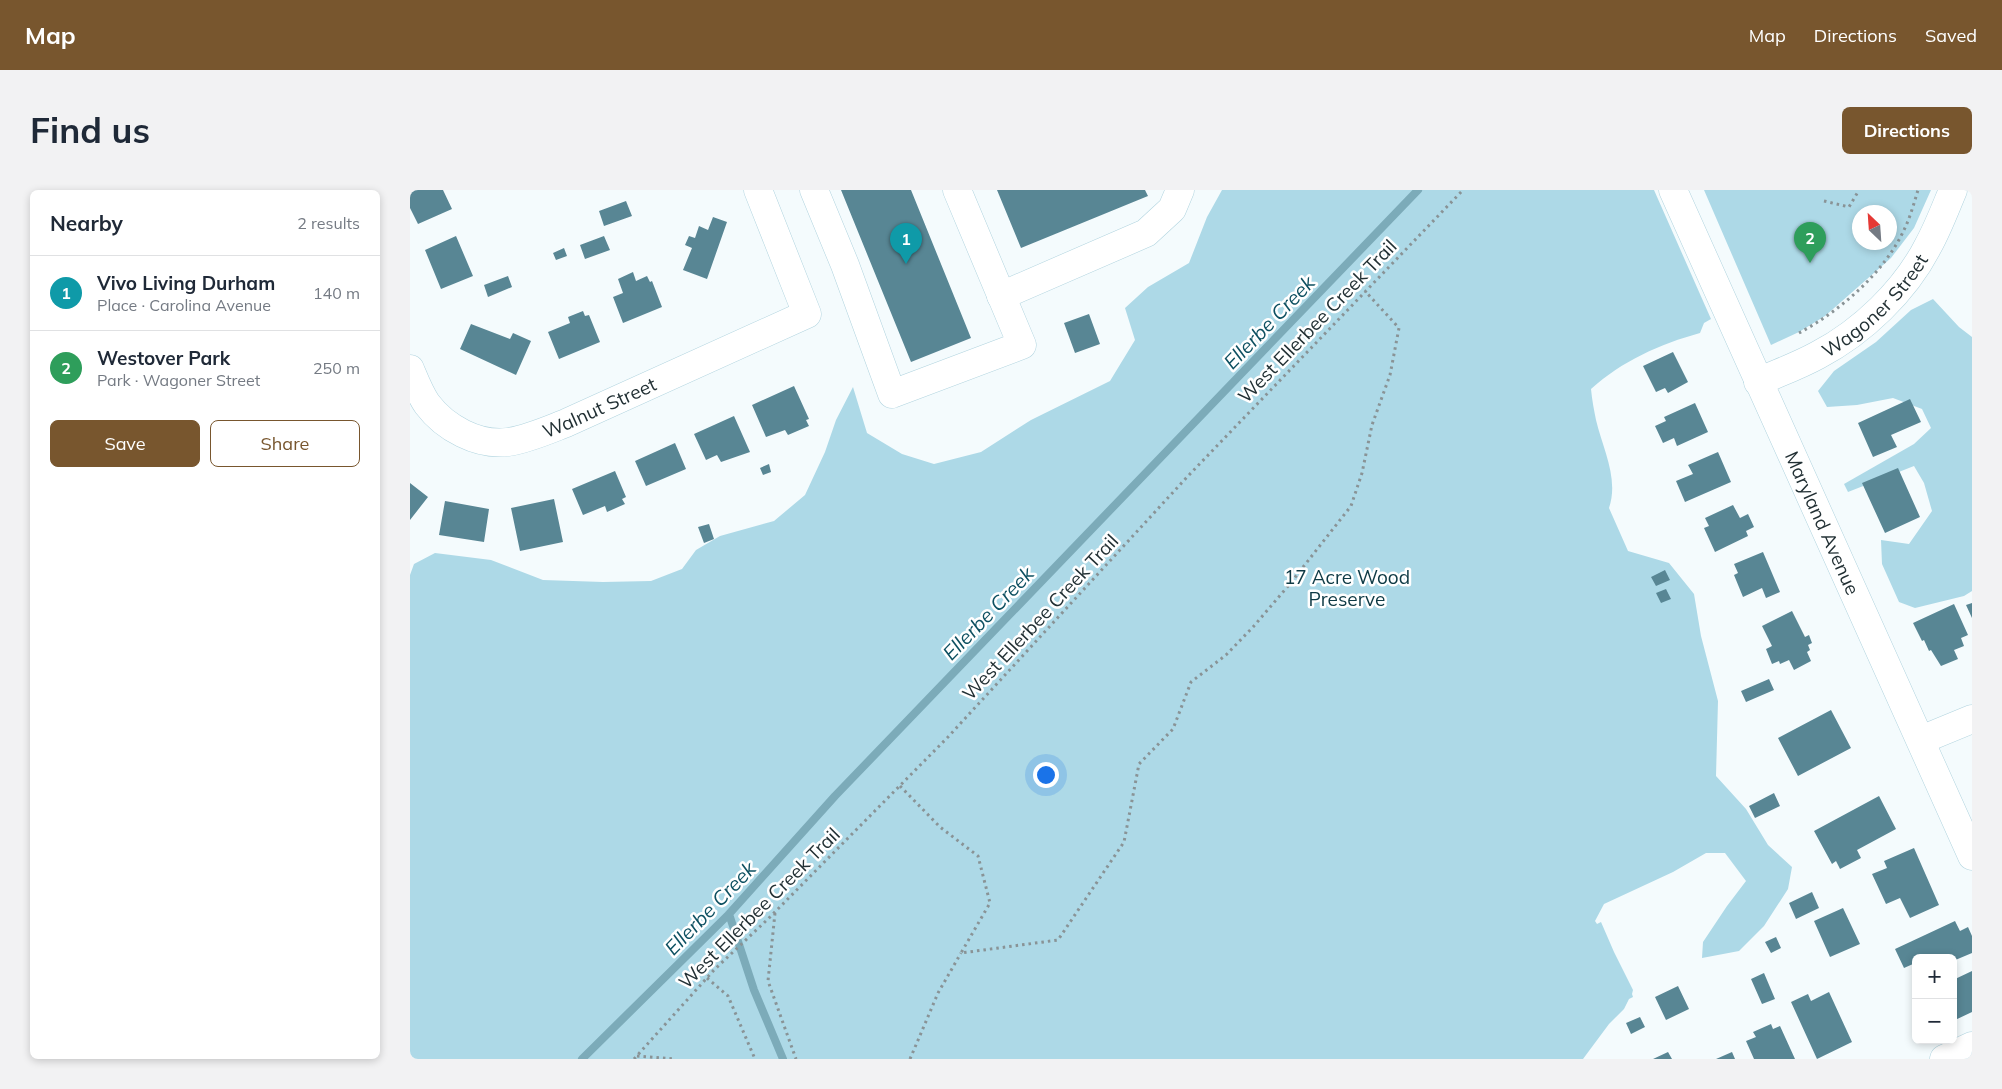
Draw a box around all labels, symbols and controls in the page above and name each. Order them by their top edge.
text: Map [25,20,76,50]
text: Map [1749,24,1786,47]
text: Directions [1814,24,1897,47]
text: Saved [1925,24,1977,47]
button: Directions [1842,107,1972,154]
text: Find us [30,108,150,152]
north arrow [1852,205,1897,250]
text: Nearby [50,210,123,236]
text: 2 results [297,213,360,233]
pin: 2 [1794,222,1826,263]
pin: 1 [890,223,922,264]
street label: West Ellerbee Creek Trail [1233,234,1401,408]
street label: Wagoner Street [1817,249,1933,362]
water label: Ellerbe Creek [1218,270,1320,374]
text: Vivo Living Durham [97,271,275,295]
text: 1 [61,283,71,303]
text: 140 m [313,283,360,303]
text: Place · Carolina Avenue [97,295,271,315]
text: Westover Park [97,346,230,370]
text: 2 [61,358,71,378]
text: 250 m [313,358,360,378]
text: Park · Wagoner Street [97,370,260,390]
street label: Walnut Street [539,372,660,443]
button: Save [50,420,200,467]
button: Share [210,420,360,467]
street label: Maryland Avenue [1780,447,1865,599]
street label: West Ellerbee Creek Trail [957,529,1123,705]
water label: Ellerbe Creek [937,561,1039,665]
park label: 17 Acre Wood Preserve [1284,565,1410,611]
your location [1033,762,1059,788]
street label: West Ellerbee Creek Trail [673,822,845,994]
water label: Ellerbe Creek [659,856,761,960]
map controls [1912,954,1957,1044]
button: + [1912,954,1957,999]
button: − [1912,999,1957,1044]

